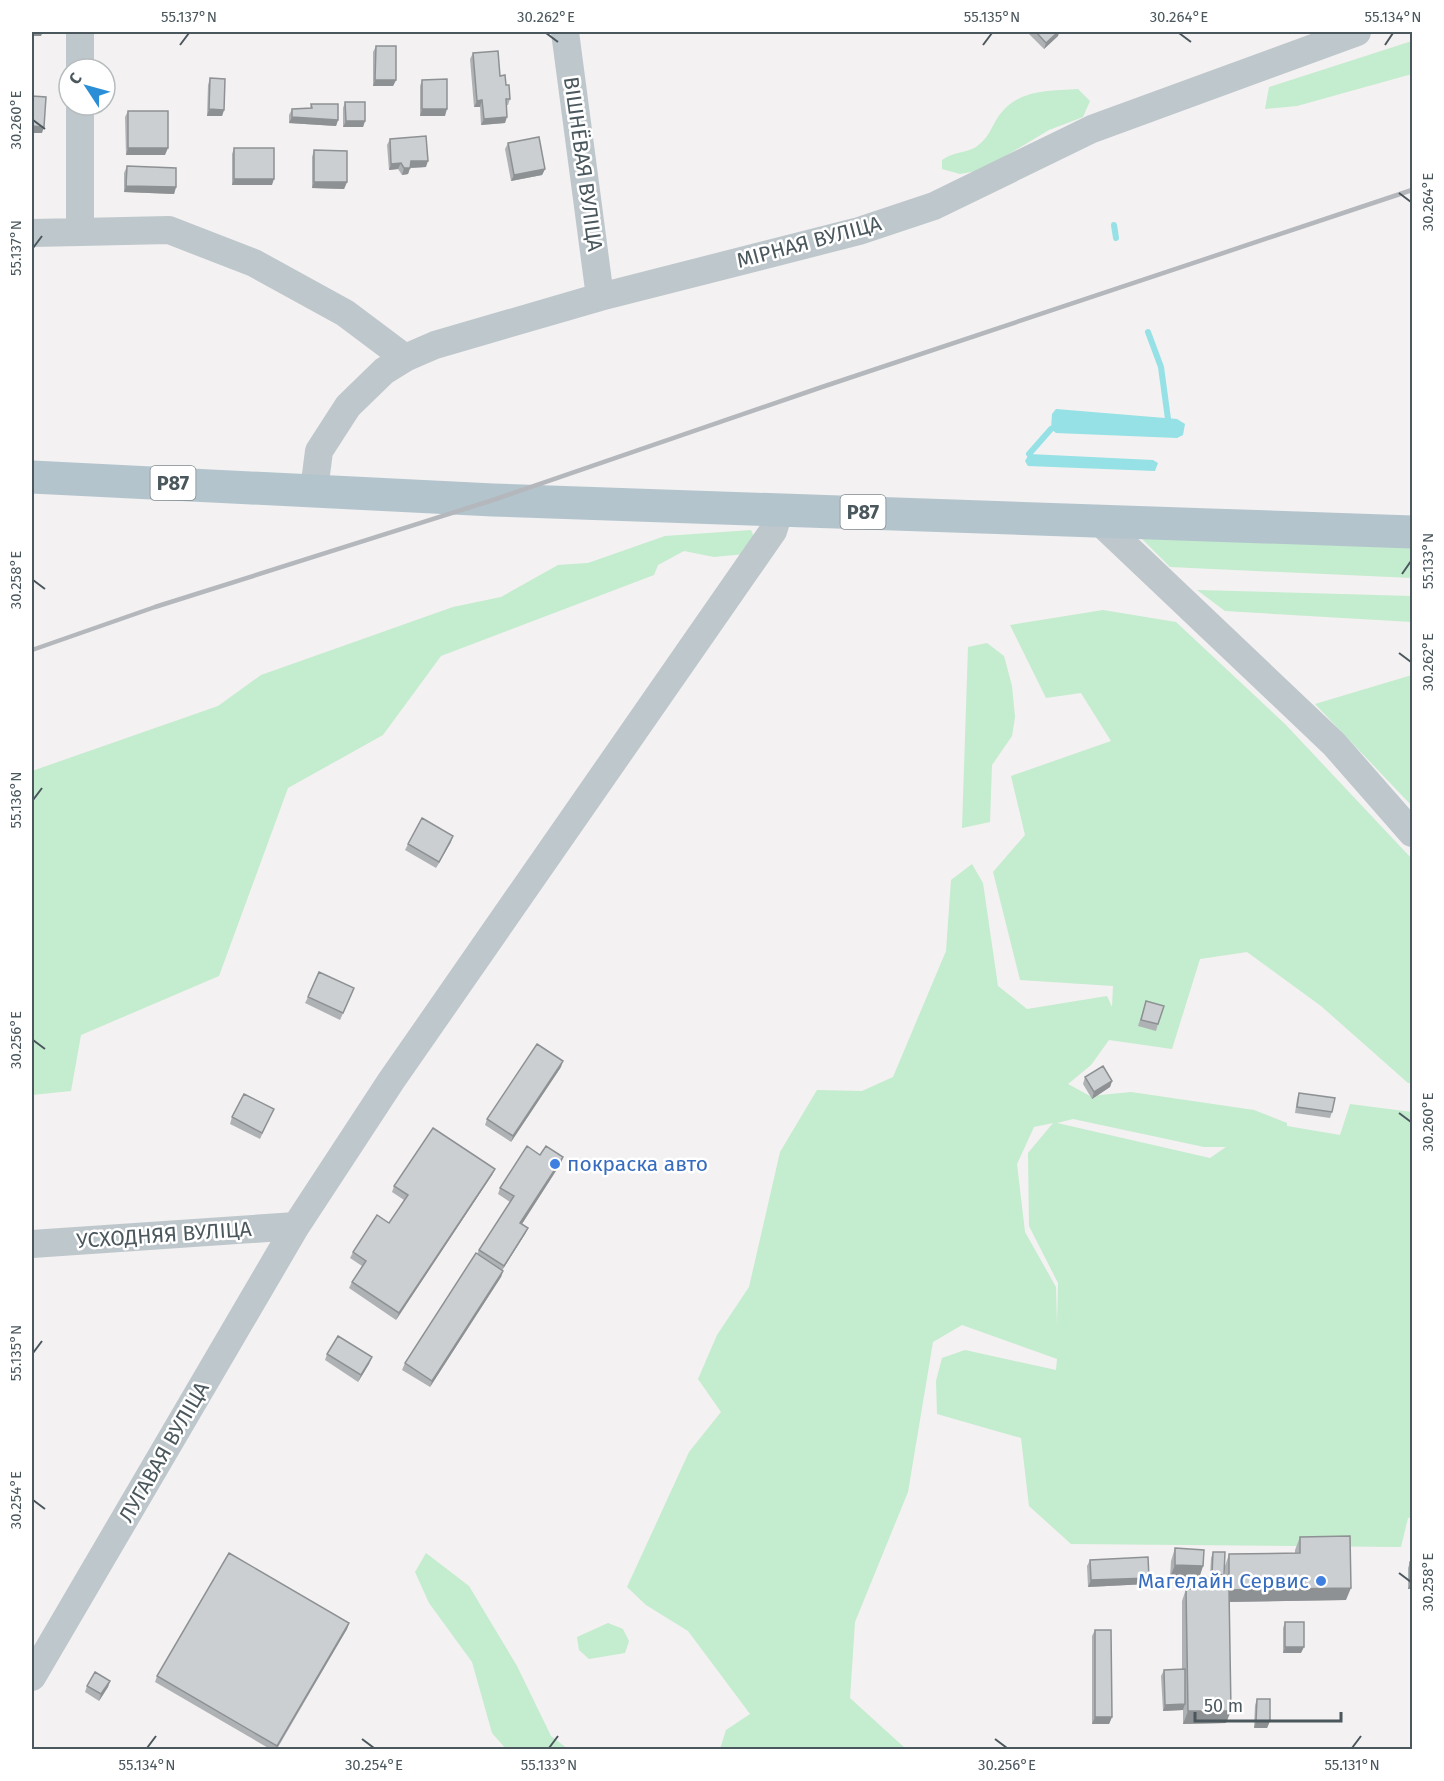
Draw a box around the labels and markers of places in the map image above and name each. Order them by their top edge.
place label: покраска авто [567,1151,708,1177]
marker: покраска авто [548,1157,562,1171]
place label: Магелайн Сервис [1138,1568,1309,1594]
marker: Магелайн Сервис [1314,1574,1328,1588]

